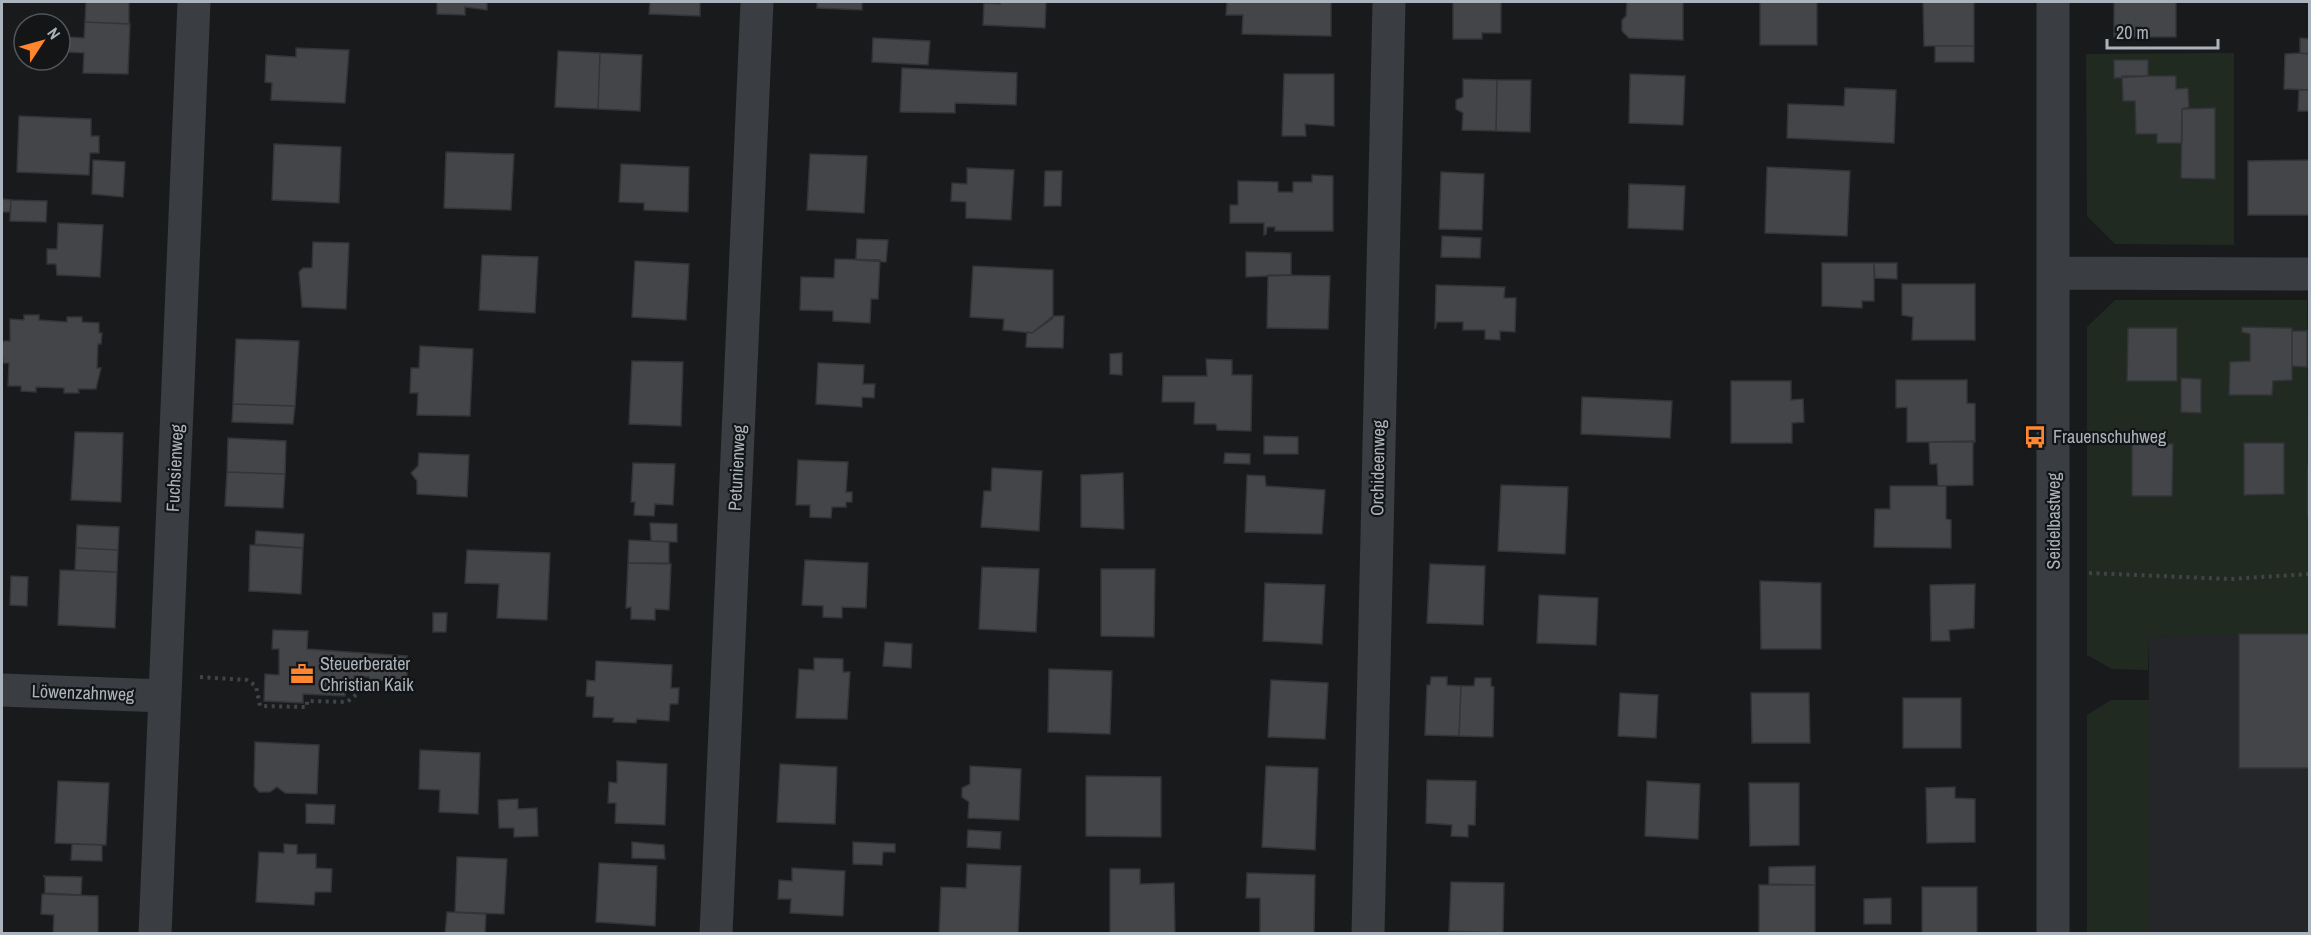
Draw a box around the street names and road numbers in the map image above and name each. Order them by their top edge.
street label: Orchideenweg [1364,419,1391,516]
street label: Fuchsienweg [160,423,189,512]
street label: Petunienweg [722,424,751,512]
street label: Seidelbastweg [2041,472,2066,569]
street label: Löwenzahnweg [31,678,135,707]

